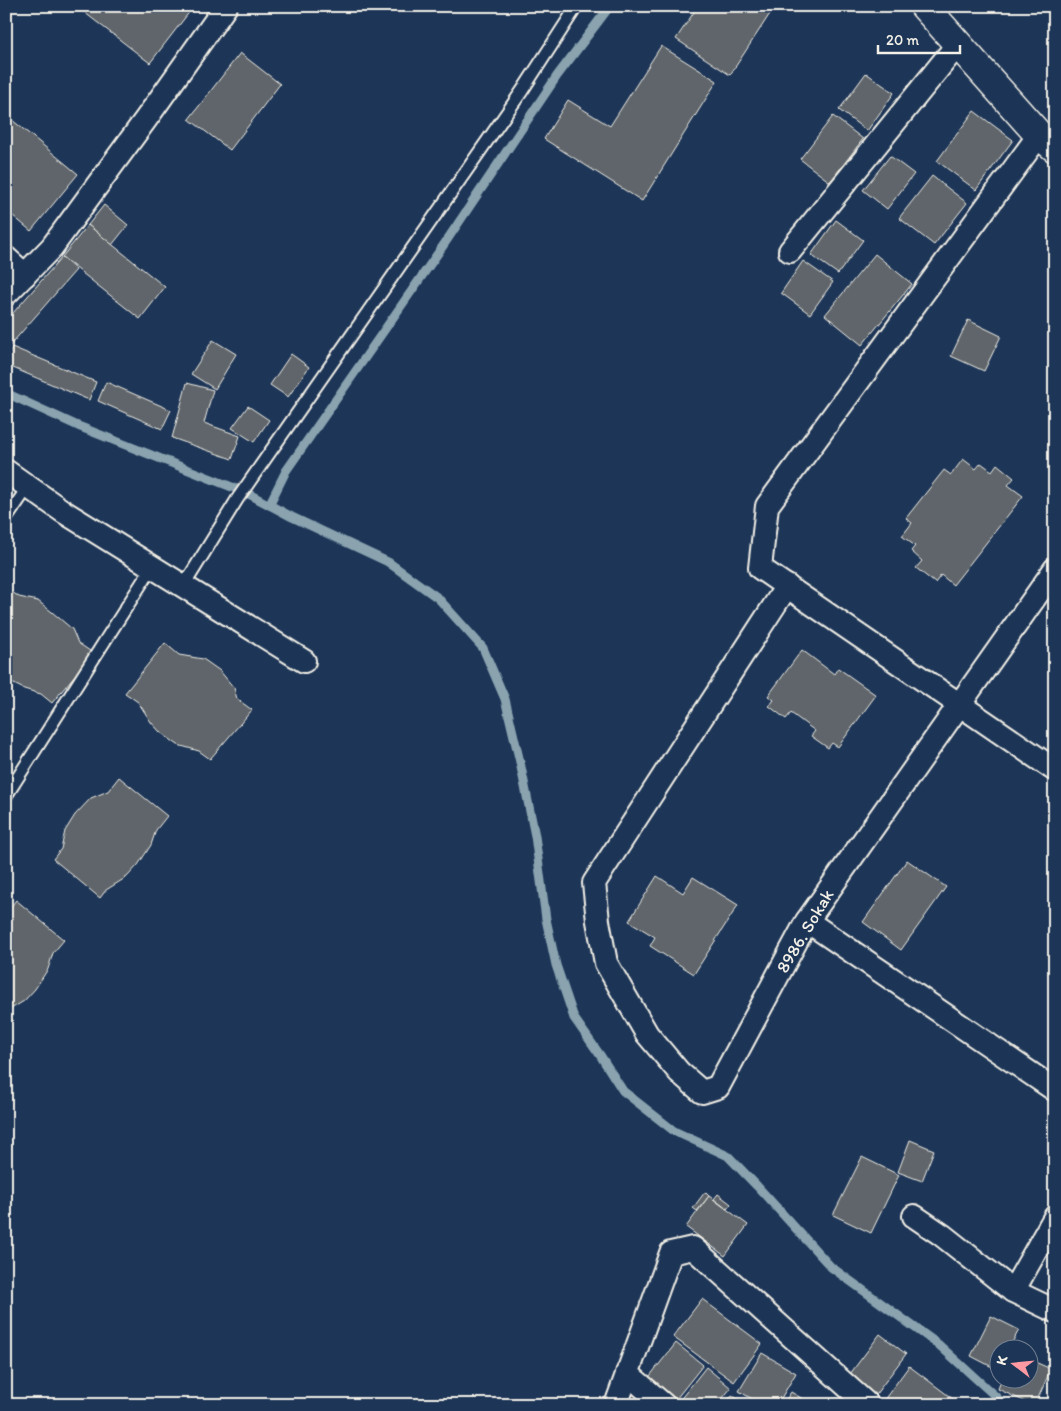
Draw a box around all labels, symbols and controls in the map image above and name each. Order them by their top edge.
scale bar [878,22,961,54]
text: 20 m [886,31,920,49]
street label: 8986. Sokak [771,885,839,977]
north arrow [988,1338,1038,1388]
text: K [993,1353,1012,1367]

